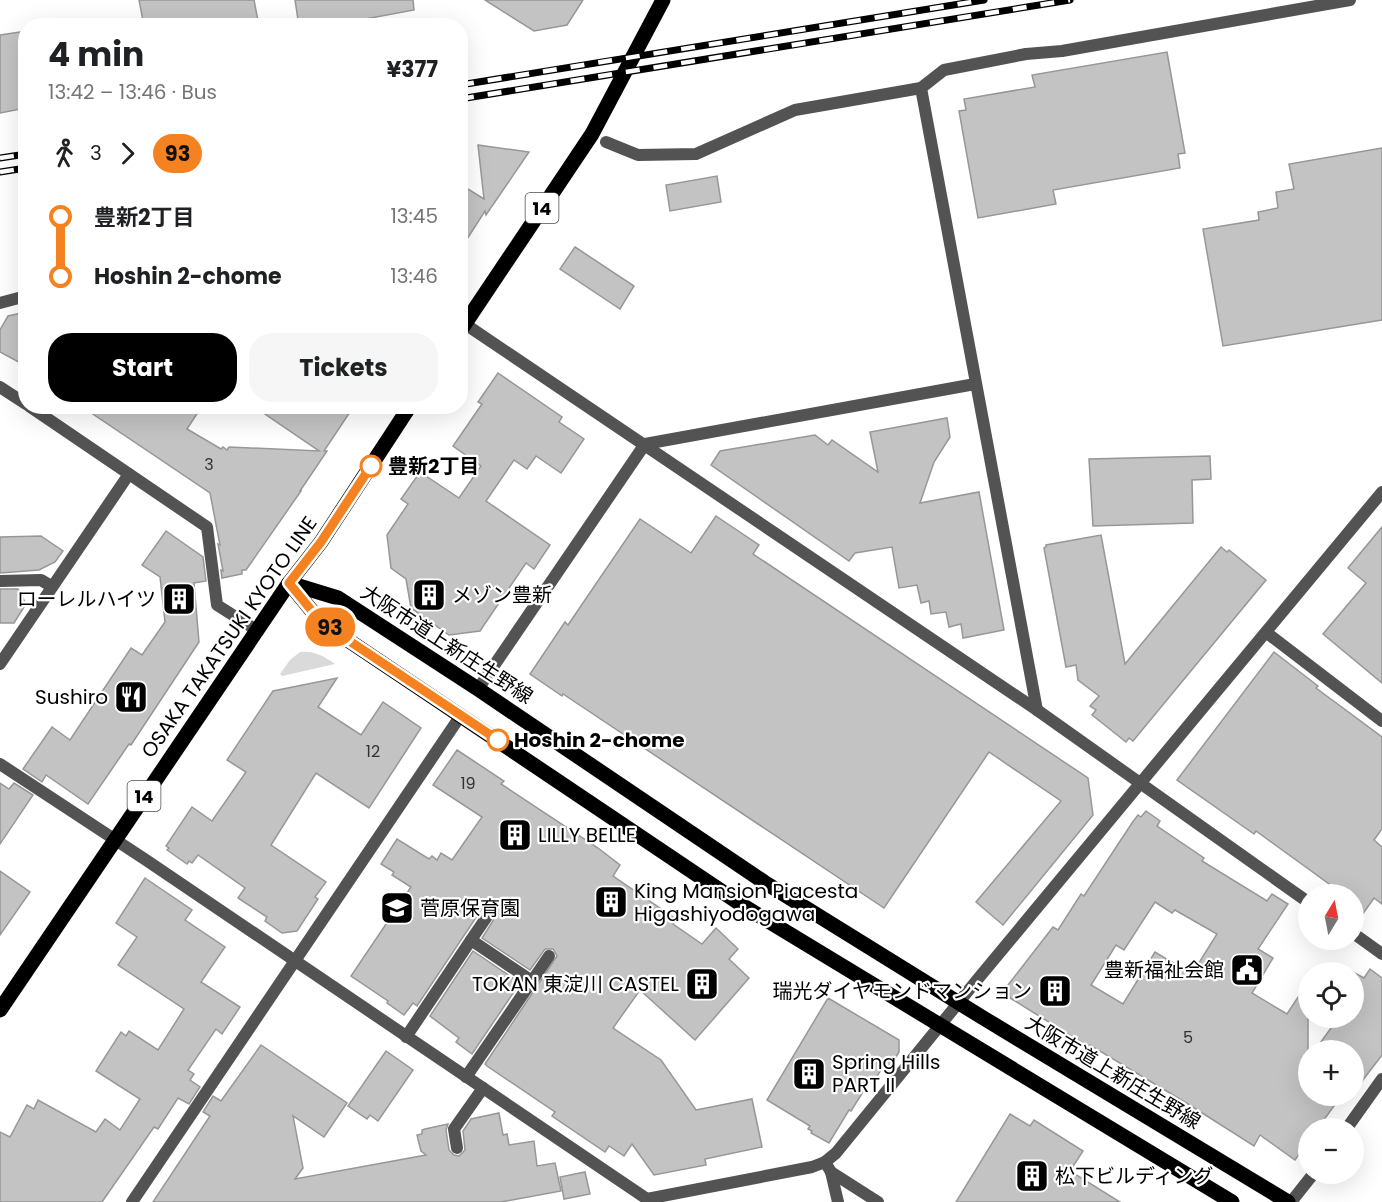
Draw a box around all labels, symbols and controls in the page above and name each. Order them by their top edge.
text: 4 min [48,31,144,78]
text: ¥377 [386,54,438,85]
text: 13:42 – 13:46 · Bus [48,78,217,106]
icon: walk [48,137,81,170]
icon: forward [111,137,144,170]
text: 3 [90,139,102,167]
text: 93 [165,139,190,168]
road number: 14 [526,193,558,223]
text: 豊新2丁目 [94,202,195,233]
text: 13:45 [390,202,438,230]
text: Hoshin 2-chome [94,261,282,292]
text: 13:46 [390,262,438,290]
button: Start [48,333,237,402]
button: Tickets [249,333,438,402]
place label: 豊新2丁目 [388,452,479,480]
house number: 3 [204,453,214,476]
marker: 豊新2丁目 [360,455,382,477]
street label: OSAKA TAKATSUKI KYOTO LINE [135,511,323,763]
building icon: メゾン豊新 [411,577,447,613]
street label: 大阪市道上新庄生野線 [356,578,538,710]
building icon: ローレルハイツ [161,581,197,617]
place label: メゾン豊新 [452,581,552,609]
place label: ローレルハイツ [16,585,156,613]
line badge: 93 [303,608,357,646]
text: 93 [317,613,343,642]
restaurant icon: Sushiro [113,679,149,715]
place label: Sushiro [35,683,108,711]
place label: Hoshin 2-chome [514,726,684,754]
marker: Hoshin 2-chome [487,729,509,751]
house number: 12 [366,740,380,763]
house number: 19 [460,772,476,795]
road number: 14 [128,781,160,811]
building icon: LILLY BELLE [497,817,533,853]
place label: LILLY BELLE [538,821,636,849]
place label: King Mansion Piacesta Higashiyodogawa [634,877,858,928]
building icon: King Mansion Piacesta Higashiyodogawa [593,884,629,920]
north arrow [1298,884,1364,950]
map controls [1298,884,1364,1184]
school or university icon: 菅原保育園 [379,890,415,926]
place label: 菅原保育園 [420,894,520,922]
public building icon: 豊新福祉会館 [1229,952,1265,988]
place label: 豊新福祉会館 [1104,956,1224,984]
button: locate [1298,962,1364,1028]
building icon: TOKAN 東淀川 CASTEL [684,966,720,1002]
place label: TOKAN 東淀川 CASTEL [472,970,679,998]
building icon: 瑞光ダイヤモンドマンション [1037,973,1073,1009]
place label: 瑞光ダイヤモンドマンション [773,977,1032,1005]
street label: 大阪市道上新庄生野線 [1020,1008,1206,1136]
house number: 5 [1183,1026,1193,1049]
button: + [1298,1040,1364,1106]
place label: Spring Hills PART II [832,1048,940,1099]
building icon: Spring Hills PART II [791,1056,827,1092]
button: − [1298,1118,1364,1184]
building icon: 松下ビルディング [1014,1158,1050,1194]
place label: 松下ビルディング [1055,1162,1214,1190]

